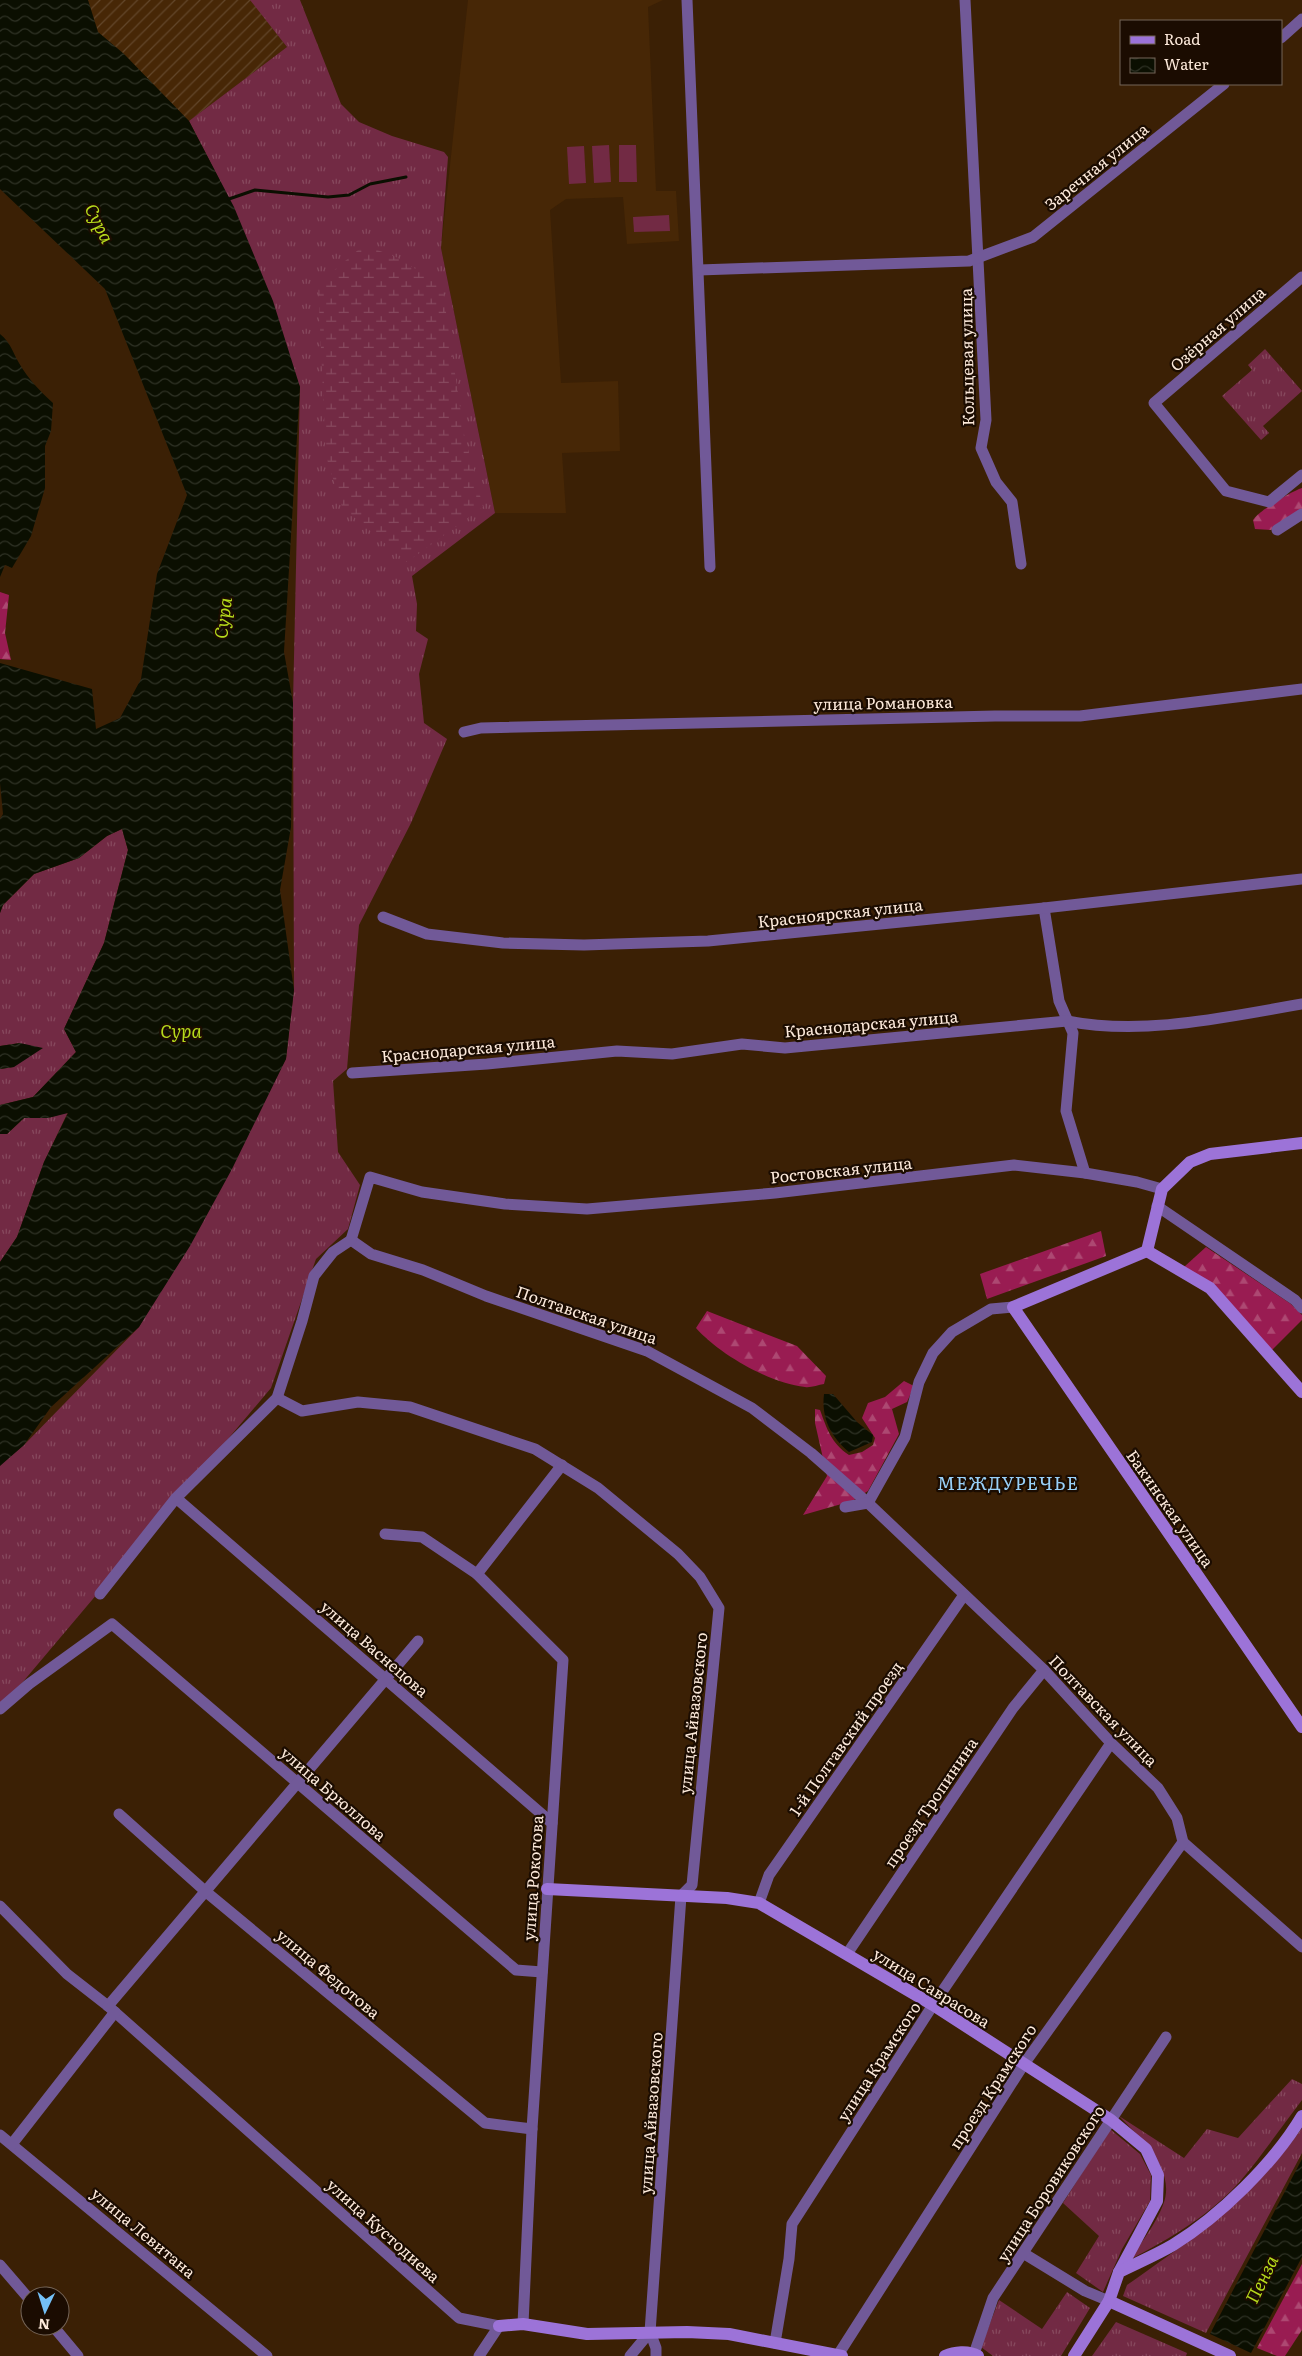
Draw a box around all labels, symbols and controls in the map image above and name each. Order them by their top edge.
legend [1120,20,1282,85]
text: Road [1164,27,1200,50]
text: Water [1164,52,1209,75]
street label: Заречная улица [1039,116,1153,215]
water label: Сура [79,198,122,248]
street label: Озёрная улица [1164,279,1270,376]
street label: Кольцевая улица [953,287,979,426]
water label: Сура [206,595,238,640]
street label: улица Романовка [813,689,953,715]
street label: Красноярская улица [756,891,924,933]
street label: Краснодарская улица [783,1003,959,1043]
water label: Сура [160,1017,202,1044]
street label: Краснодарская улица [380,1028,556,1068]
street label: Ростовская улица [769,1150,913,1188]
street label: Полтавская улица [513,1279,661,1350]
street label: Бакинская улица [1121,1444,1221,1572]
district label: МЕЖДУРЕЧЬЕ [937,1469,1079,1496]
street label: улица Васнецова [316,1594,435,1702]
street label: улица Айвазовского [672,1631,712,1795]
street label: Полтавская улица [1044,1649,1164,1772]
street label: 1-й Полтавский проезд [782,1656,908,1820]
street label: проезд Тропинина [877,1732,983,1872]
street label: улица Брюллова [276,1740,393,1846]
street label: улица Рокотова [516,1814,548,1942]
street label: улица Федотова [272,1922,386,2024]
street label: улица Саврасова [869,1941,996,2033]
street label: улица Крамского [830,1996,926,2126]
street label: проезд Крамского [942,2019,1042,2153]
street label: улица Айвазовского [632,2031,668,2195]
street label: улица Боровиковского [990,2100,1110,2266]
street label: улица Кустодиева [322,2172,446,2288]
street label: улица Левитана [86,2181,202,2283]
water label: Пенза [1238,2250,1285,2308]
north arrow [20,2286,70,2336]
text: N [37,2315,51,2335]

